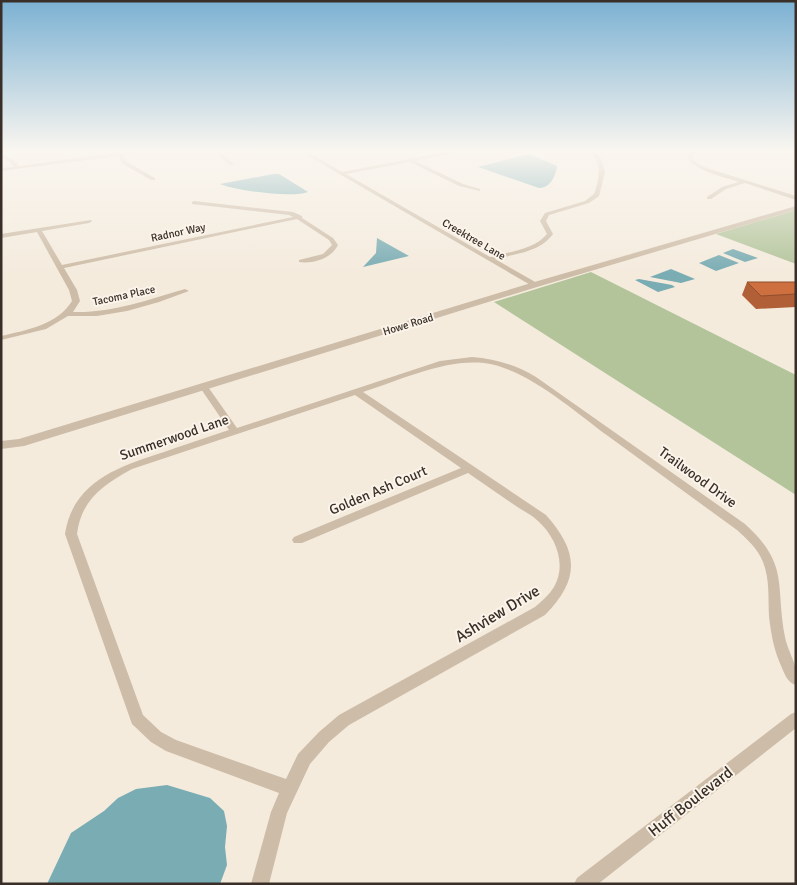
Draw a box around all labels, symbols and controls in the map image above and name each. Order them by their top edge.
street label: Creektree Lane [440,216,508,263]
street label: Radnor Way [150,220,207,245]
street label: Tacoma Place [92,283,156,308]
street label: Howe Road [381,311,435,338]
street label: Summerwood Lane [117,411,231,464]
street label: Trailwood Drive [655,443,740,511]
street label: Golden Ash Court [327,462,430,519]
street label: Ashview Drive [451,581,544,647]
street label: Huff Boulevard [644,763,737,841]

